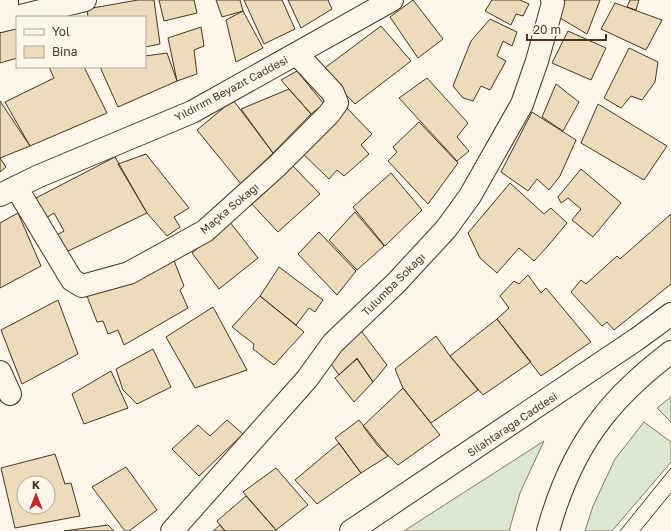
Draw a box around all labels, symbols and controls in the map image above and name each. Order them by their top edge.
legend [16,16,146,68]
scale bar [527,16,606,42]
text: 20 m [533,22,561,37]
text: Yol [52,24,70,39]
text: Bina [52,44,77,59]
street label: Yıldırım Beyazıt Caddesi [172,53,290,123]
street label: Maçka Sokağı [197,180,261,236]
street label: Tulumba Sokağı [359,250,427,318]
street label: Silahtarağa Caddesi [465,389,559,459]
north arrow [16,475,56,515]
text: K [32,478,40,491]

